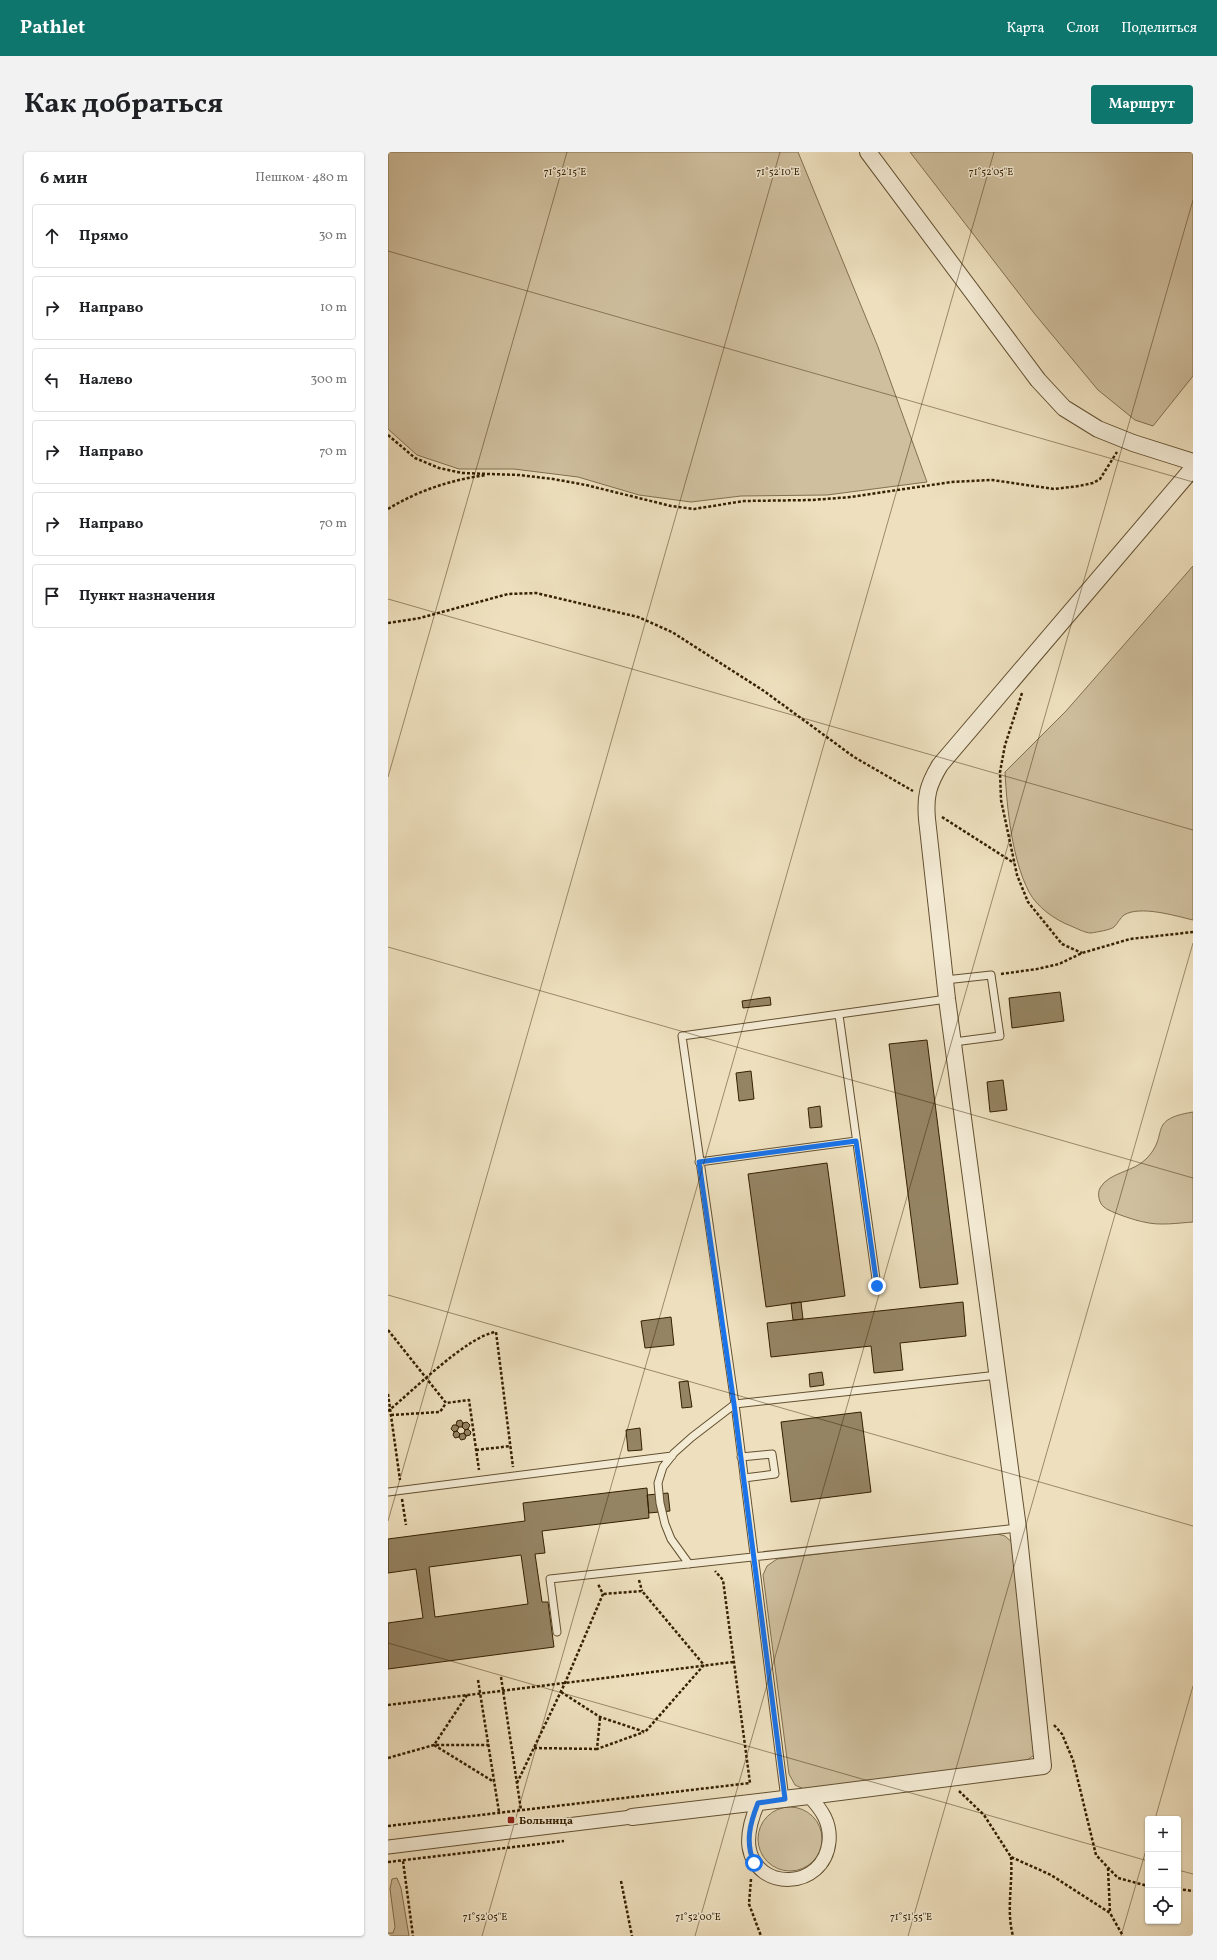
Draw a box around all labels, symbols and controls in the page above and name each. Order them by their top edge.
text: Pathlet [20,15,85,41]
text: Карта [1006,19,1044,38]
text: Слои [1066,19,1099,38]
text: Поделиться [1121,19,1197,38]
text: Как добраться [24,85,223,124]
button: Маршрут [1091,85,1193,124]
text: 71°52'15"E [544,165,586,179]
text: 71°52'10"E [756,165,800,179]
text: 71°52'05"E [969,165,1013,179]
text: 6 мин [40,167,87,190]
text: Пешком · 480 m [255,169,348,187]
icon: ahead [41,225,63,247]
text: Прямо [79,226,128,247]
text: 30 m [319,227,347,245]
icon: right [41,297,63,319]
text: Направо [79,298,143,319]
text: 10 m [320,299,347,317]
icon: left [41,369,63,391]
text: Налево [79,370,133,391]
text: 300 m [311,371,347,389]
icon: right [41,441,63,463]
text: Направо [79,442,143,463]
text: 70 m [319,443,347,461]
icon: right [41,513,63,535]
text: Направо [79,514,143,535]
text: 70 m [319,515,347,533]
icon: arrive [41,585,63,607]
text: Пункт назначения [79,586,215,607]
route end [868,1277,886,1295]
place label: Больница [519,1814,573,1829]
marker: Больница [506,1815,516,1825]
map controls [1145,1816,1181,1924]
button: + [1145,1816,1181,1852]
button: − [1145,1852,1181,1888]
route start [745,1854,763,1872]
button: locate [1145,1888,1181,1924]
text: 71°52'05"E [463,1910,507,1924]
text: 71°52'00"E [675,1910,721,1924]
text: 71°51'55"E [890,1910,932,1924]

